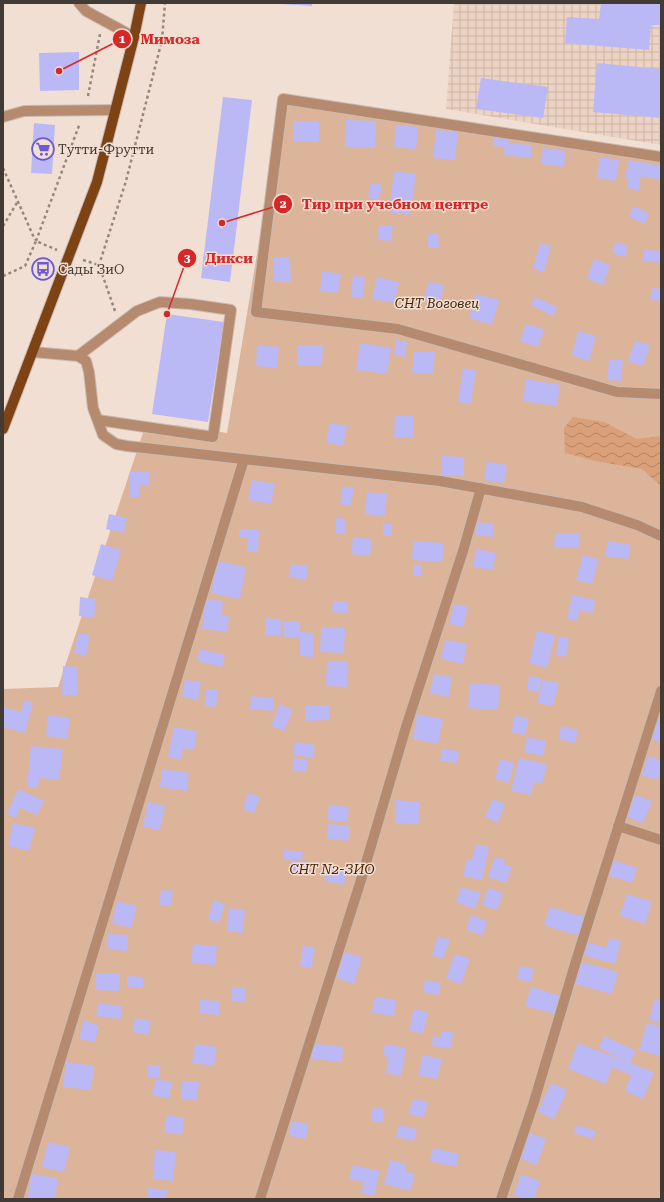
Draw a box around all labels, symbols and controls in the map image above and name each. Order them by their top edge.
callout: Мимоза [112,26,207,52]
text: Мимоза [140,31,200,47]
text: 1 [119,32,126,46]
supermarket icon: Тутти-Фрутти [30,136,56,162]
place label: Тутти-Фрутти [58,142,155,157]
callout: Тир при учебном центре [273,191,496,217]
text: Тир при учебном центре [302,196,488,212]
text: 2 [280,197,287,211]
callout: Дикси [177,245,261,271]
text: Дикси [205,250,253,266]
text: 3 [184,251,191,265]
bus stop icon: Сады ЗиО [30,256,56,282]
place label: Сады ЗиО [58,262,124,277]
park label: СНТ Воговец [395,296,479,311]
park label: СНТ N2-ЗИО [289,862,375,877]

